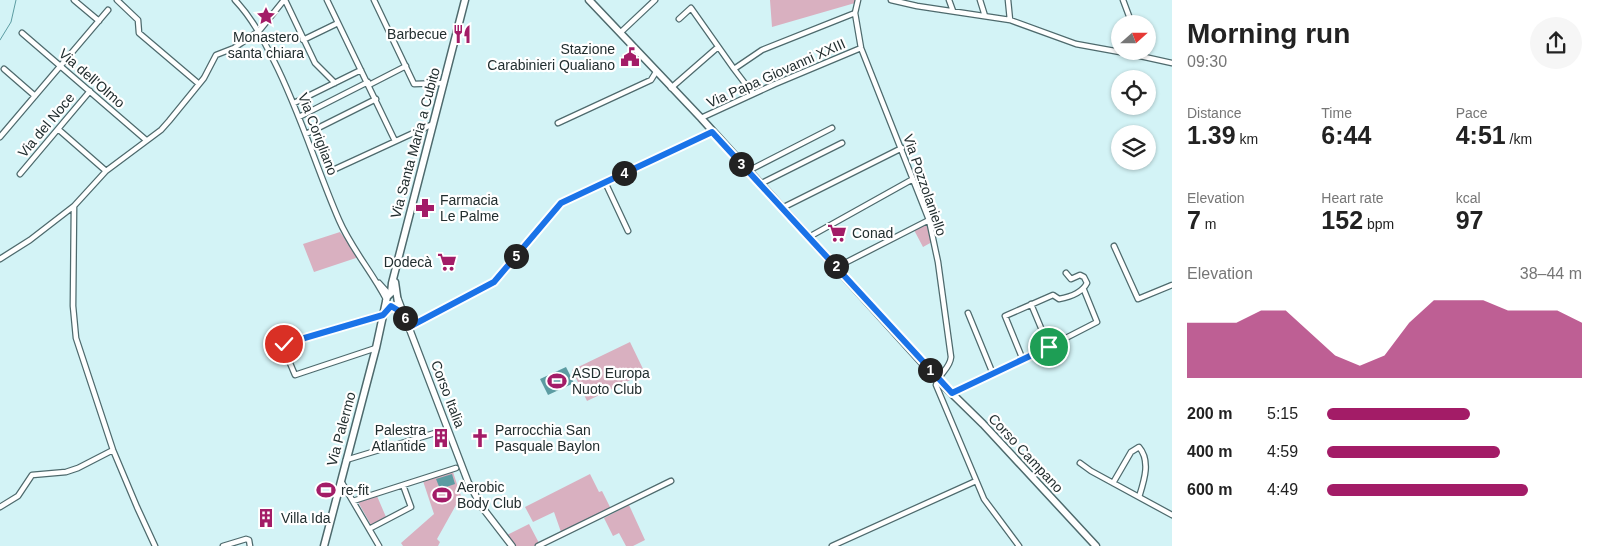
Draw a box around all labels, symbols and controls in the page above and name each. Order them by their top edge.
place icon: Monastero santa chiara [255,5,277,27]
north arrow [1111,15,1156,60]
map controls [1111,15,1156,170]
button: share [1530,17,1582,69]
text: Morning run [1187,18,1350,49]
restaurant icon: Barbecue [451,23,473,45]
place label: Barbecue [387,26,447,42]
place label: Monastero santa chiara [228,29,304,61]
street label: Via Papa Giovanni XXIII [704,35,848,111]
place label: Stazione Carabinieri Qualiano [487,41,615,73]
street label: Via dell'Olmo [56,45,128,111]
public building icon: Stazione Carabinieri Qualiano [619,46,641,68]
text: 09:30 [1187,53,1227,70]
street label: Via Santa Maria a Cubito [387,66,443,220]
button: locate [1111,70,1156,115]
street label: Via del Noce [14,89,78,160]
street label: Via Corigliano [295,91,341,178]
text: Distance [1187,105,1241,121]
text: Time [1321,105,1352,121]
text: Pace [1456,105,1488,121]
text: 1.39 [1187,121,1236,149]
text: 6:44 [1321,121,1371,149]
text: 4:51 [1456,121,1506,149]
button: layers [1111,125,1156,170]
text: km [1236,131,1258,147]
text: /km [1506,131,1532,147]
street label: Via Pozzolaniello [900,132,950,238]
pin: 3 [728,152,754,176]
text: 3 [738,156,745,172]
pin: 4 [612,160,636,186]
text: 4 [621,165,628,181]
text: Elevation [1187,190,1245,206]
text: Heart rate [1321,190,1384,206]
text: kcal [1456,190,1481,206]
place label: Farmacia Le Palme [440,192,499,224]
pharmacy icon: Farmacia Le Palme [414,197,436,219]
text: 7 [1187,206,1201,234]
text: 152 [1321,206,1363,234]
text: 97 [1456,206,1483,234]
text: m [1201,216,1216,232]
text: bpm [1363,216,1394,232]
supermarket icon: Conad [826,222,848,244]
place label: Conad [852,225,893,241]
pin: 5 [504,244,528,268]
text: 5 [513,248,520,264]
supermarket icon: Dodecà [436,251,458,273]
place label: Dodecà [384,254,432,270]
pin: 2 [824,254,848,278]
text: 2 [833,258,840,274]
text: Elevation [1187,265,1253,282]
text: 38–44 m [1520,265,1582,282]
pin: 6 [392,306,418,330]
text: 6 [402,310,409,326]
pin [263,323,305,365]
pin [1028,326,1070,368]
icon: check [270,330,298,358]
icon: arrive [1035,333,1063,361]
street label: Corso Italia [428,358,468,430]
pin: 1 [918,358,942,382]
text: 1 [927,362,934,378]
place label: ASD Europa Nuoto Club [572,365,650,397]
sports icon: ASD Europa Nuoto Club [546,370,568,392]
street label: Via Palermo [323,390,359,468]
text: 200 m [1187,405,1232,422]
text: 5:15 [1267,405,1298,422]
street label: Corso Campano [985,410,1067,496]
place label: Palestra Atlantide [372,422,426,454]
place label: Parrocchia San Pasquale Baylon [495,422,600,454]
building icon: Palestra Atlantide [430,427,452,449]
church icon: Parrocchia San Pasquale Baylon [469,427,491,449]
text: 400 m [1187,443,1232,460]
text: 4:59 [1267,443,1298,460]
sports icon: re-fit [315,479,337,501]
place label: Aerobic Body Club [457,479,522,511]
text: 600 m [1187,481,1232,498]
text: 4:49 [1267,481,1298,498]
place label: re-fit [341,482,369,498]
sports icon: Aerobic Body Club [431,484,453,506]
building icon: Villa Ida [255,507,277,529]
place label: Villa Ida [281,510,331,526]

